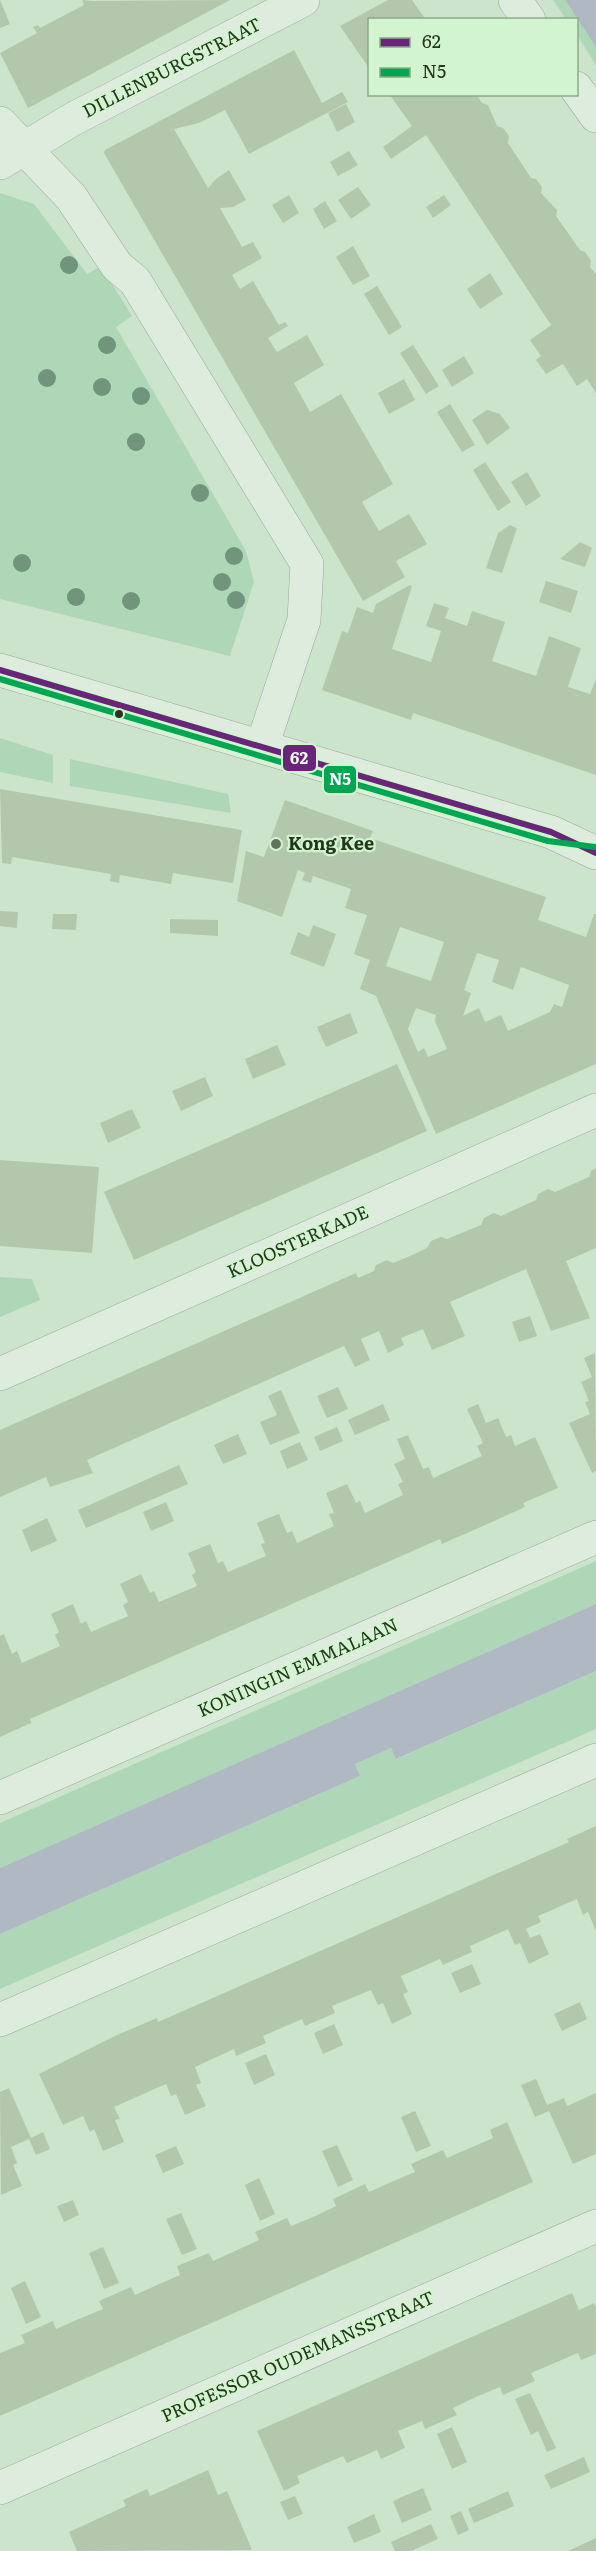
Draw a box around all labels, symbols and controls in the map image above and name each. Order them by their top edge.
street label: DILLENBURGSTRAAT [77,10,265,124]
legend [368,18,578,96]
text: 62 [422,27,441,54]
text: N5 [422,57,446,84]
unlabelled marker [113,708,125,720]
line badge: 62 [282,744,317,772]
text: 62 [290,745,308,769]
line badge: N5 [323,765,357,794]
text: N5 [329,766,351,790]
place label: Kong Kee [288,829,374,856]
marker: Kong Kee [269,837,283,851]
street label: KLOOSTERKADE [222,1197,372,1284]
street label: KONINGIN EMMALAAN [193,1610,402,1723]
street label: PROFESSOR OUDEMANSSTRAAT [156,2283,438,2428]

